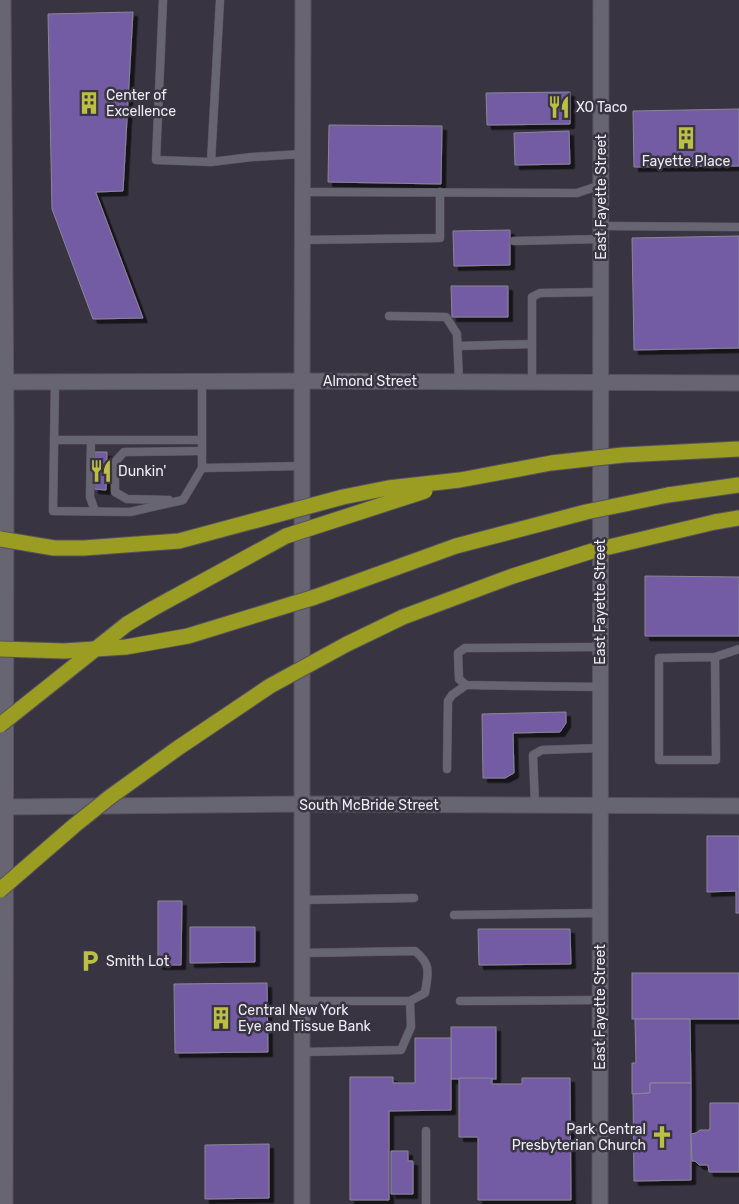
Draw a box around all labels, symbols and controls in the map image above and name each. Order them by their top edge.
place label: Center of Excellence [106,87,176,120]
building icon: Center of Excellence [76,90,102,116]
restaurant icon: XO Taco [546,94,572,120]
place label: XO Taco [576,99,627,116]
building icon: Fayette Place [673,125,699,151]
street label: East Fayette Street [593,134,610,260]
place label: Fayette Place [642,153,730,170]
street label: Almond Street [323,373,418,390]
restaurant icon: Dunkin' [88,458,114,484]
place label: Dunkin' [118,463,166,480]
street label: East Fayette Street [592,539,609,665]
street label: South McBride Street [299,797,439,814]
street label: East Fayette Street [592,944,609,1070]
parking icon: Smith Lot [77,948,103,974]
place label: Smith Lot [106,953,170,970]
place label: Central New York Eye and Tissue Bank [238,1002,372,1035]
building icon: Central New York Eye and Tissue Bank [208,1005,234,1031]
place label: Park Central Presbyterian Church [512,1121,646,1154]
church icon: Park Central Presbyterian Church [649,1124,675,1150]

